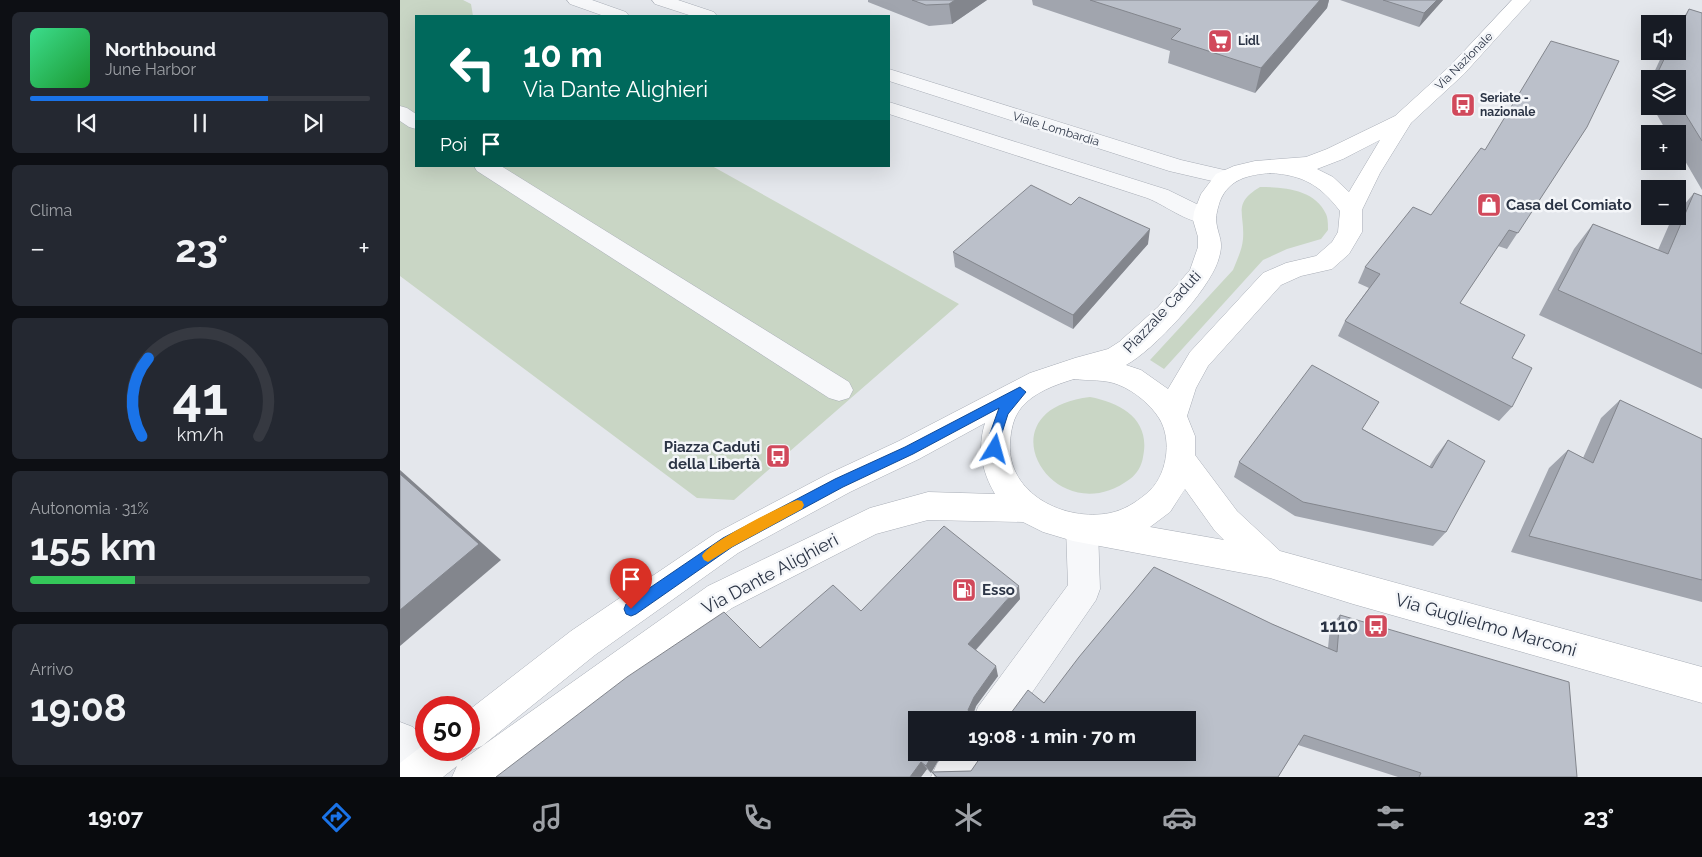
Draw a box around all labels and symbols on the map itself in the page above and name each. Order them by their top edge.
supermarket icon: Lidl [1207,28,1233,54]
street label: Via Nazionale [1432,29,1496,93]
place label: Lidl [1238,34,1260,48]
place label: Seriate - nazionale [1480,91,1536,119]
bus stop icon: Seriate - nazionale [1450,92,1476,118]
street label: Viale Lombardia [1011,109,1101,149]
shop icon: Casa del Comiato [1476,192,1502,218]
place label: Casa del Comiato [1506,196,1632,214]
street label: Piazzale Caduti [1119,267,1205,357]
position arrow [968,422,1020,474]
place label: Piazza Caduti della Libertà [664,438,760,473]
bus stop icon: Piazza Caduti della Libertà [765,443,791,469]
street label: Via Dante Alighieri [698,529,842,618]
pin [610,558,652,609]
fuel station icon: Esso [951,577,977,603]
place label: Esso [982,581,1015,599]
street label: Via Guglielmo Marconi [1393,589,1579,660]
bus stop icon: 1110 [1363,613,1389,639]
place label: 1110 [1320,615,1358,636]
speed limit sign: 50 [415,696,480,761]

